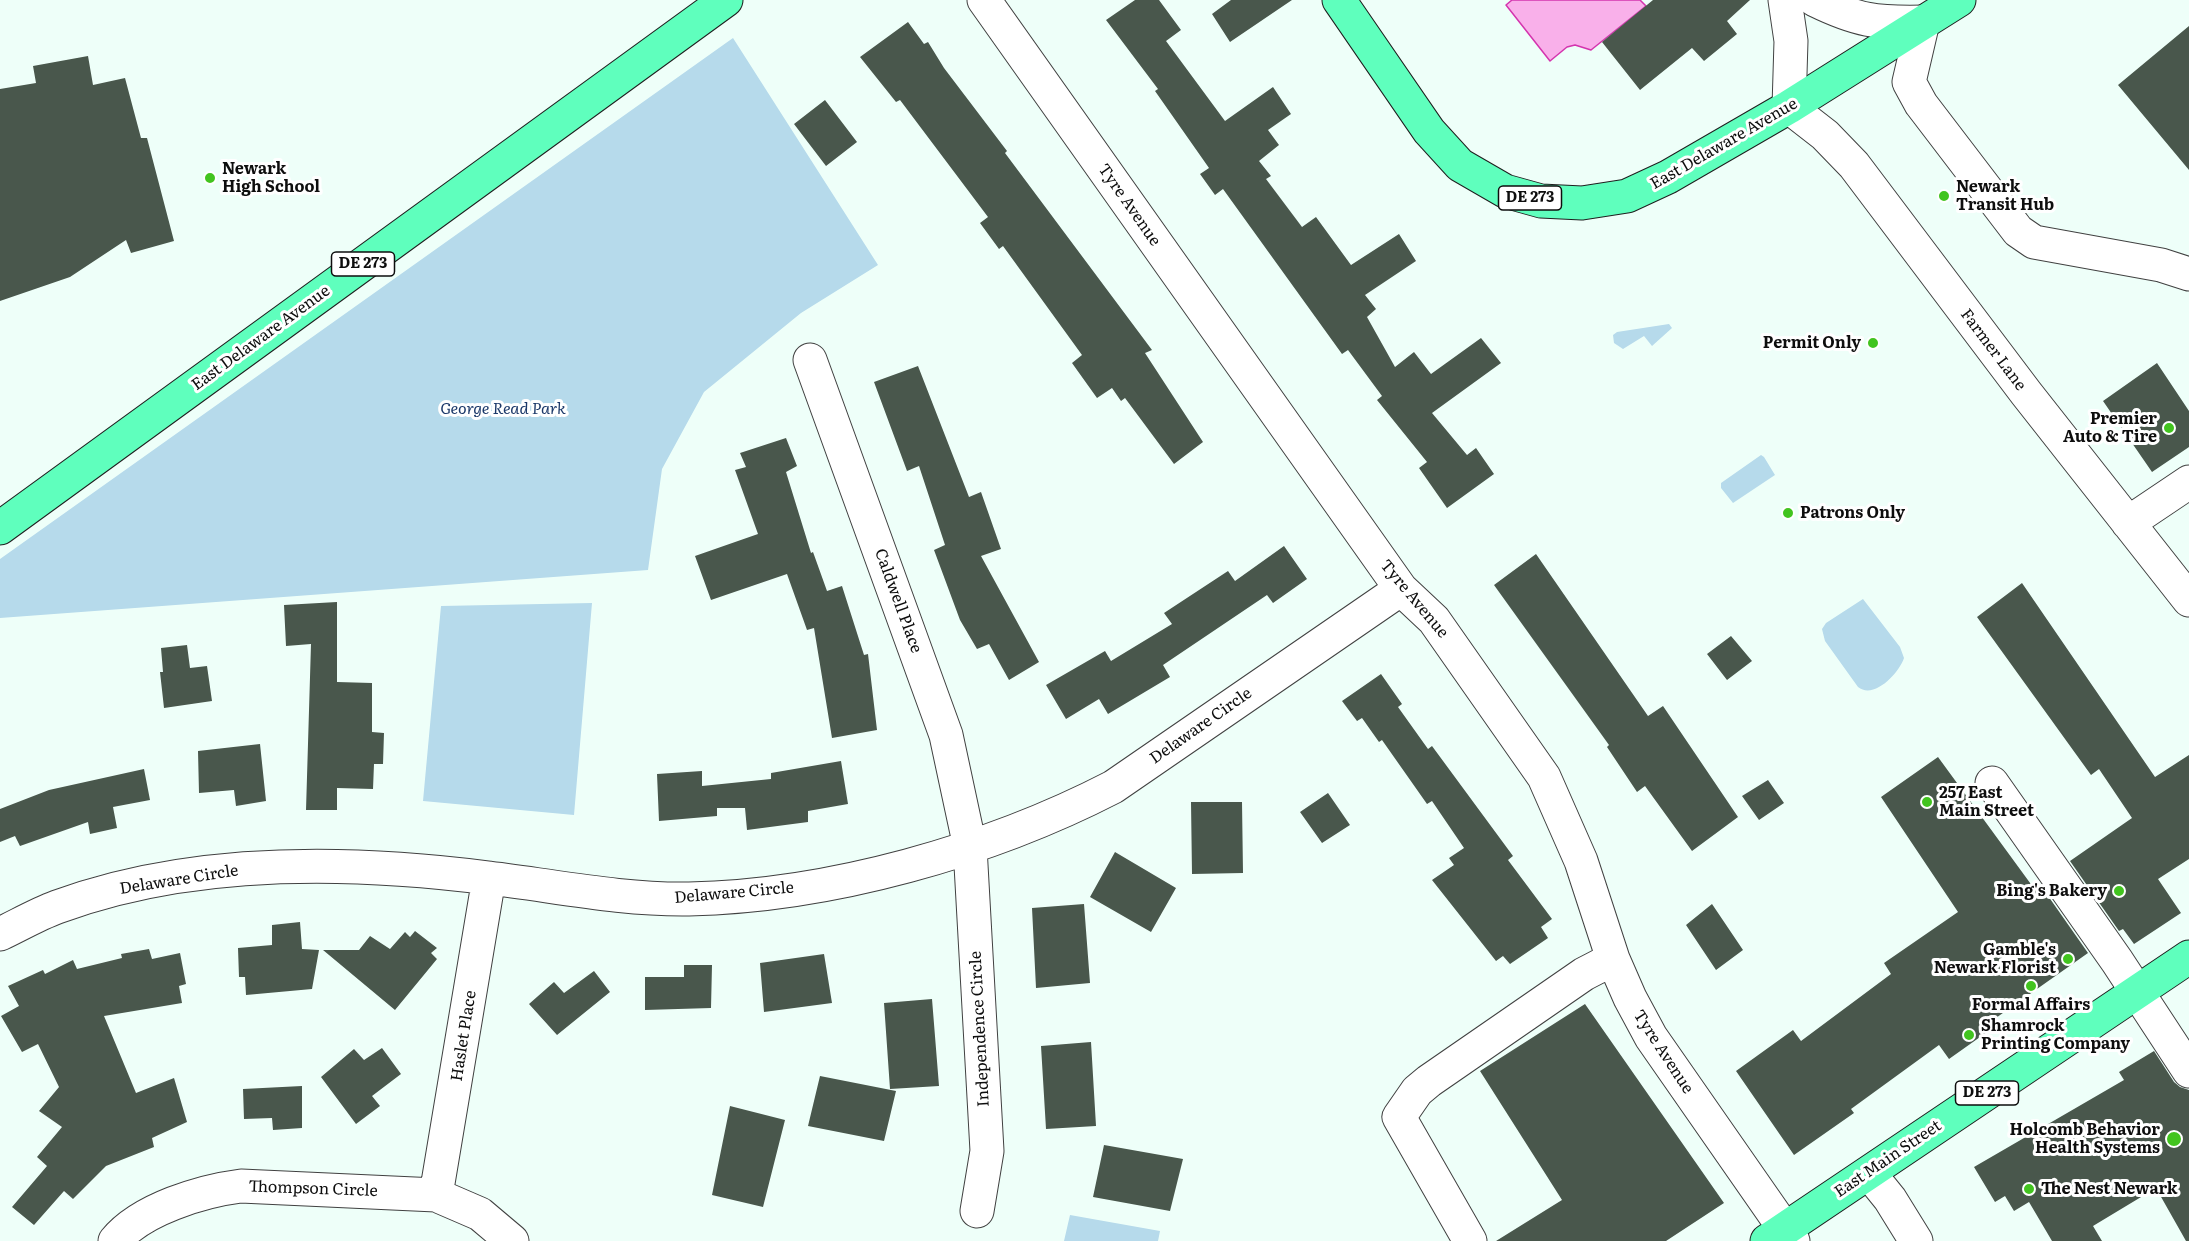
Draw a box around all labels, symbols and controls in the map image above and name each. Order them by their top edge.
street label: East Delaware Avenue [1647,94,1801,194]
place label: Newark High School [222,159,320,197]
street label: Tyre Avenue [1094,160,1164,250]
marker: Newark High School [203,171,217,185]
place label: Newark Transit Hub [1956,177,2054,215]
road number: DE 273 [1498,186,1562,210]
marker: Newark Transit Hub [1937,189,1951,203]
road number: DE 273 [332,252,394,276]
street label: East Delaware Avenue [188,281,334,395]
street label: Farmer Lane [1956,305,2030,395]
place label: Permit Only [1763,333,1861,353]
marker: Permit Only [1866,336,1880,350]
park label: George Read Park [440,399,566,419]
place label: Premier Auto & Tire [2063,409,2157,447]
marker: Premier Auto & Tire [2162,421,2176,435]
place label: Patrons Only [1800,503,1905,523]
marker: Patrons Only [1781,506,1795,520]
street label: Caldwell Place [870,546,926,656]
street label: Tyre Avenue [1376,556,1452,642]
street label: Delaware Circle [1146,684,1256,768]
place label: 257 East Main Street [1939,783,2034,821]
marker: 257 East Main Street [1920,795,1934,809]
street label: Delaware Circle [118,861,240,899]
street label: Delaware Circle [673,878,795,908]
place label: Bing's Bakery [1996,881,2107,901]
marker: Bing's Bakery [2112,884,2126,898]
place label: Gamble's Newark Florist [1934,940,2056,978]
street label: Independence Circle [966,950,994,1108]
marker: Gamble's Newark Florist [2061,952,2075,966]
marker: Formal Affairs [2024,979,2038,993]
street label: Haslet Place [447,989,481,1083]
place label: Formal Affairs [1972,995,2090,1015]
street label: Tyre Avenue [1629,1007,1697,1097]
place label: Shamrock Printing Company [1981,1016,2130,1054]
marker: Shamrock Printing Company [1962,1028,1976,1042]
road number: DE 273 [1956,1081,2018,1105]
street label: East Main Street [1831,1116,1945,1202]
place label: Holcomb Behavior Health Systems [2010,1120,2160,1158]
marker: Holcomb Behavior Health Systems [2165,1130,2183,1148]
street label: Thompson Circle [248,1177,378,1201]
place label: The Nest Newark [2041,1179,2178,1199]
marker: The Nest Newark [2022,1182,2036,1196]

